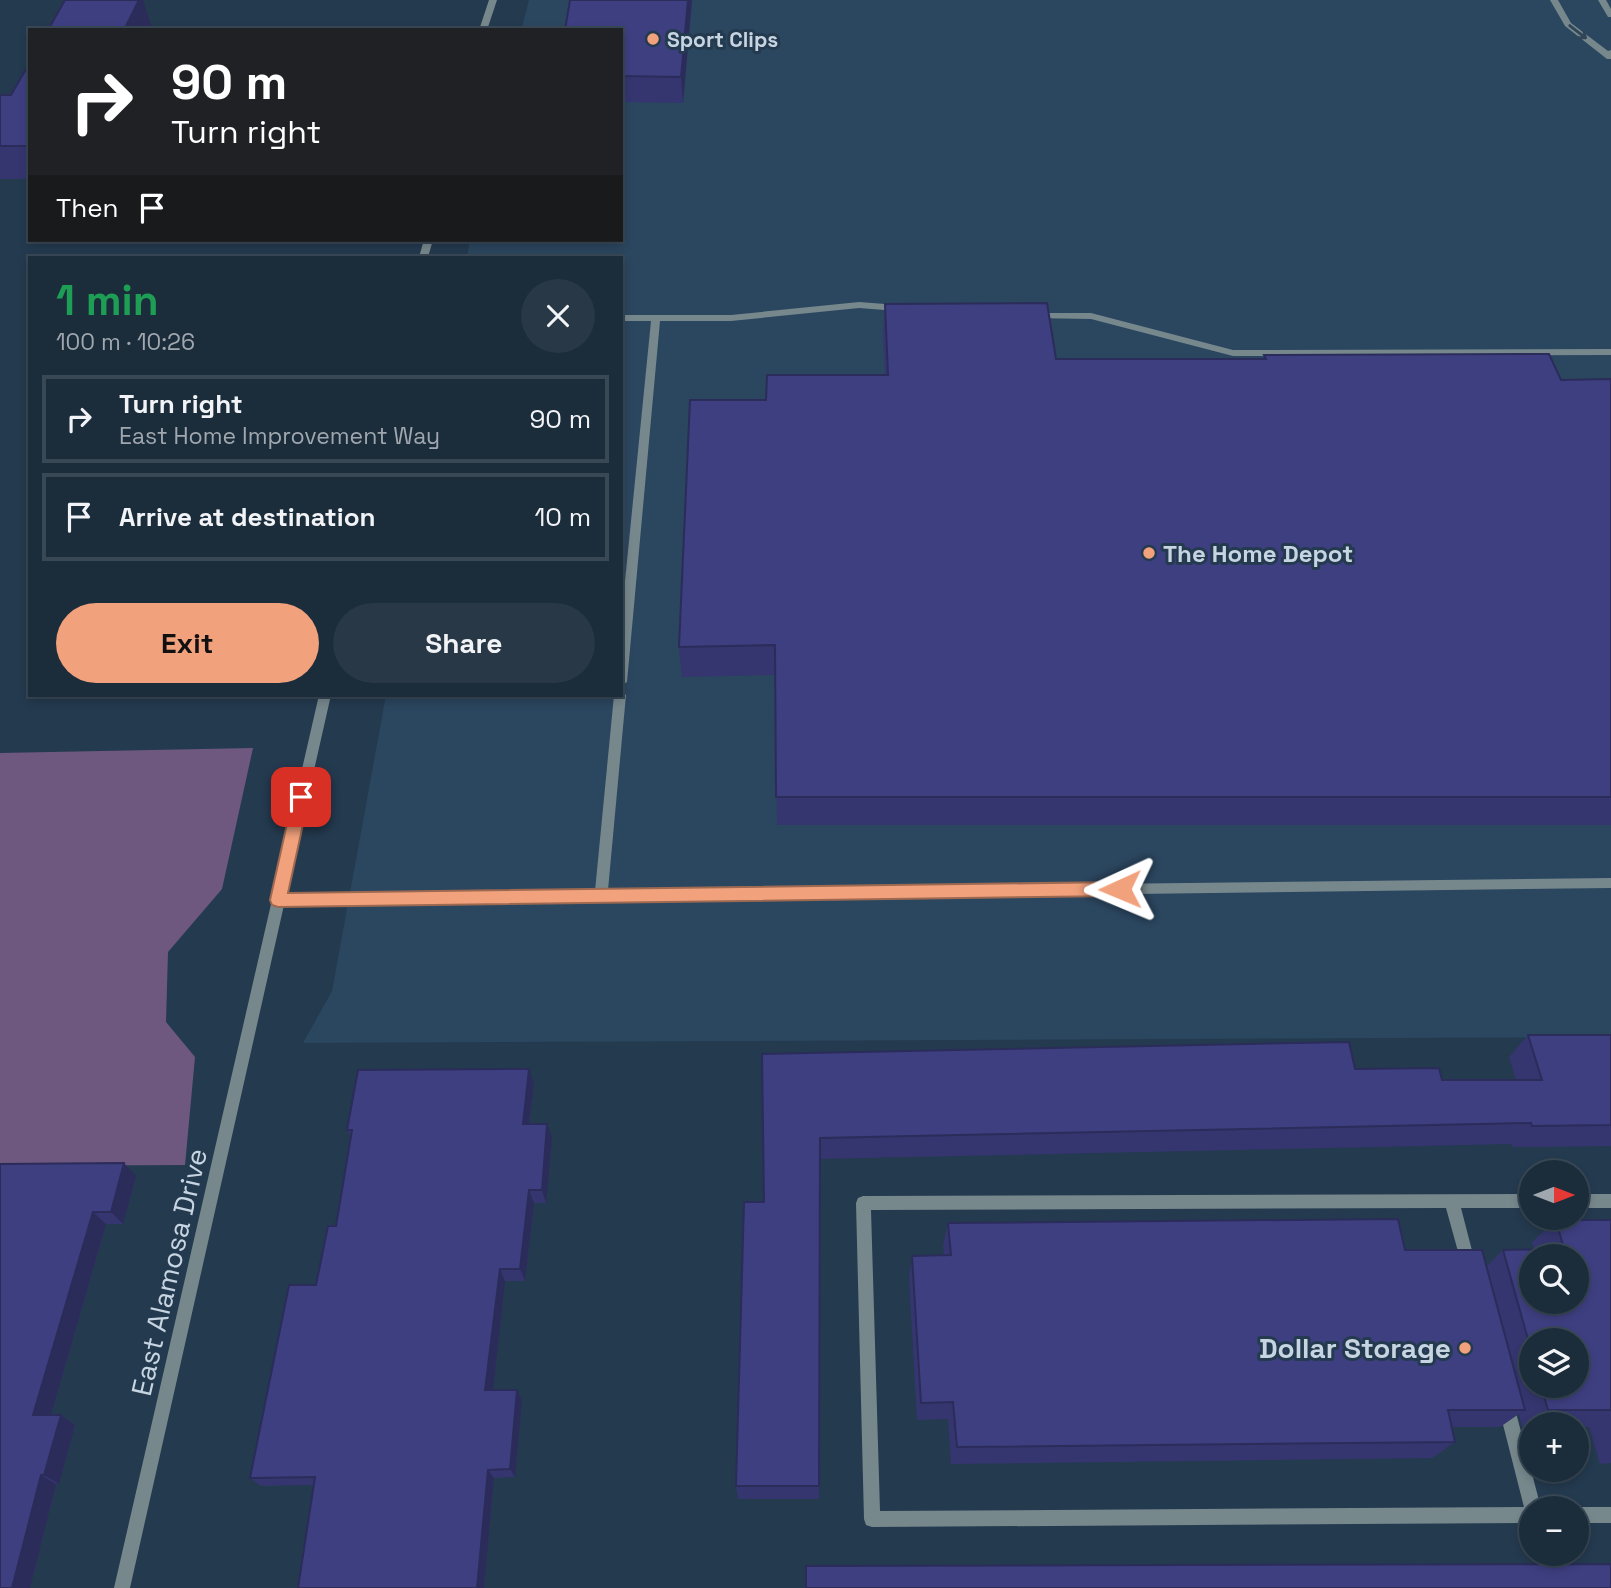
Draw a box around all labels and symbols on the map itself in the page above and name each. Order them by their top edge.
one-way arrow [1569,24,1587,39]
place label: Sport Clips [667,26,778,53]
marker: Sport Clips [645,31,661,47]
place label: The Home Depot [1163,538,1353,569]
marker: The Home Depot [1141,545,1157,561]
pin [271,767,331,827]
position arrow [1083,852,1157,926]
street label: East Alamosa Drive [123,1145,215,1399]
north arrow [1519,1160,1589,1230]
place label: Dollar Storage [1259,1330,1451,1366]
marker: Dollar Storage [1457,1340,1473,1356]

